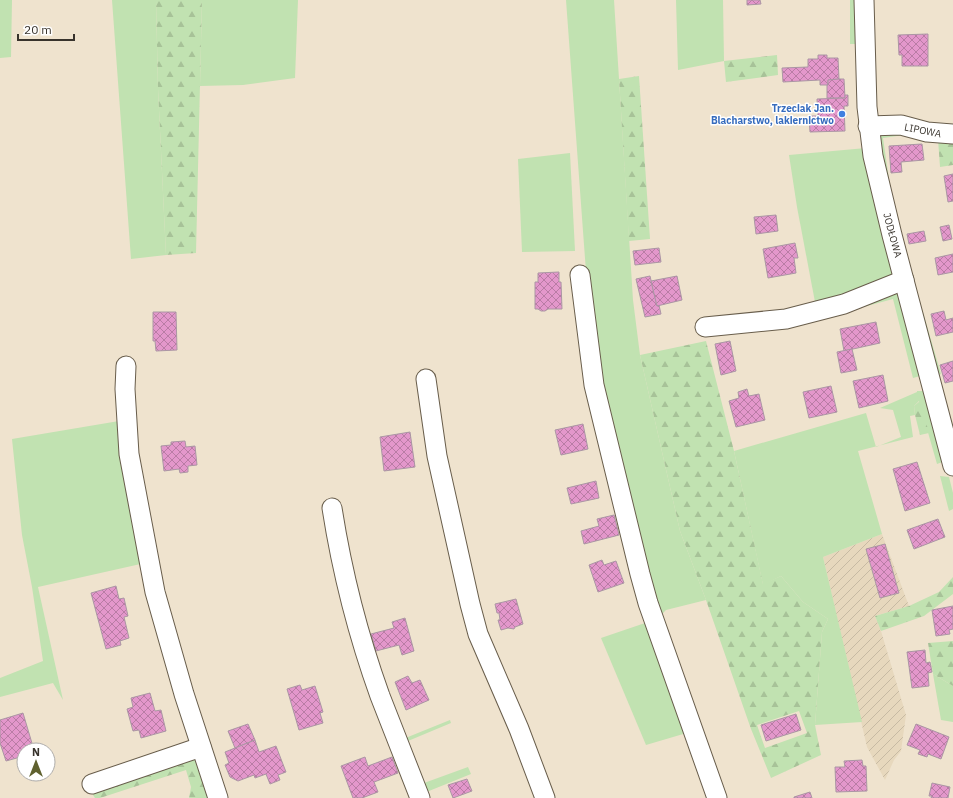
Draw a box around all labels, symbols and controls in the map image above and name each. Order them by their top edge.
scale bar [18,16,74,42]
text: 20 m [24,22,52,37]
place label: Trzeciak Jan. Blacharstwo, lakiernictwo [711,102,834,127]
marker: Trzeciak Jan. Blacharstwo, lakiernictwo [837,109,847,119]
street label: LIPOWA [903,121,943,141]
street label: JODŁOWA [880,211,905,260]
north arrow [16,742,56,782]
text: N [32,745,40,759]

